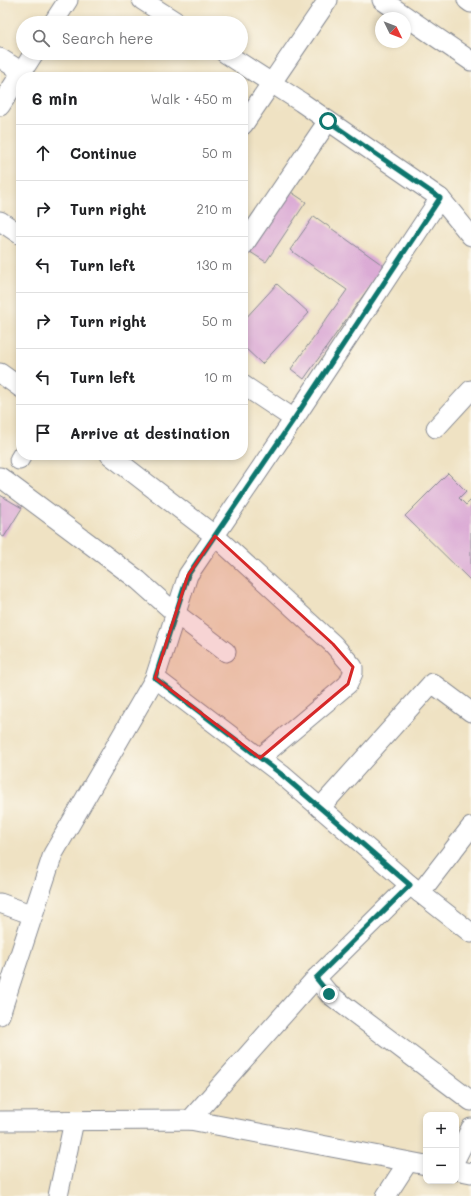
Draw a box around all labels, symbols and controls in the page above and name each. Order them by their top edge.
north arrow [375,12,411,48]
search box [16,16,248,60]
icon: search [30,27,52,49]
text: Search here [62,28,153,48]
text: 6 min [32,87,77,109]
text: Walk · 450 m [151,90,232,107]
route start [319,112,337,130]
icon: ahead [32,142,54,164]
text: Continue [70,143,137,163]
text: 50 m [202,144,232,161]
icon: right [32,198,54,220]
text: Turn right [70,199,147,219]
text: 210 m [196,200,232,217]
icon: left [32,254,54,276]
text: Turn left [70,255,135,275]
text: 130 m [196,256,232,273]
icon: right [32,310,54,332]
text: Turn right [70,311,147,331]
text: 50 m [202,312,232,329]
icon: left [32,366,54,388]
text: Turn left [70,367,135,387]
text: 10 m [204,368,232,385]
icon: arrive [32,422,54,444]
text: Arrive at destination [70,423,230,443]
route end [320,985,338,1003]
map controls [423,1112,459,1184]
button: + [423,1112,459,1148]
button: − [423,1148,459,1184]

